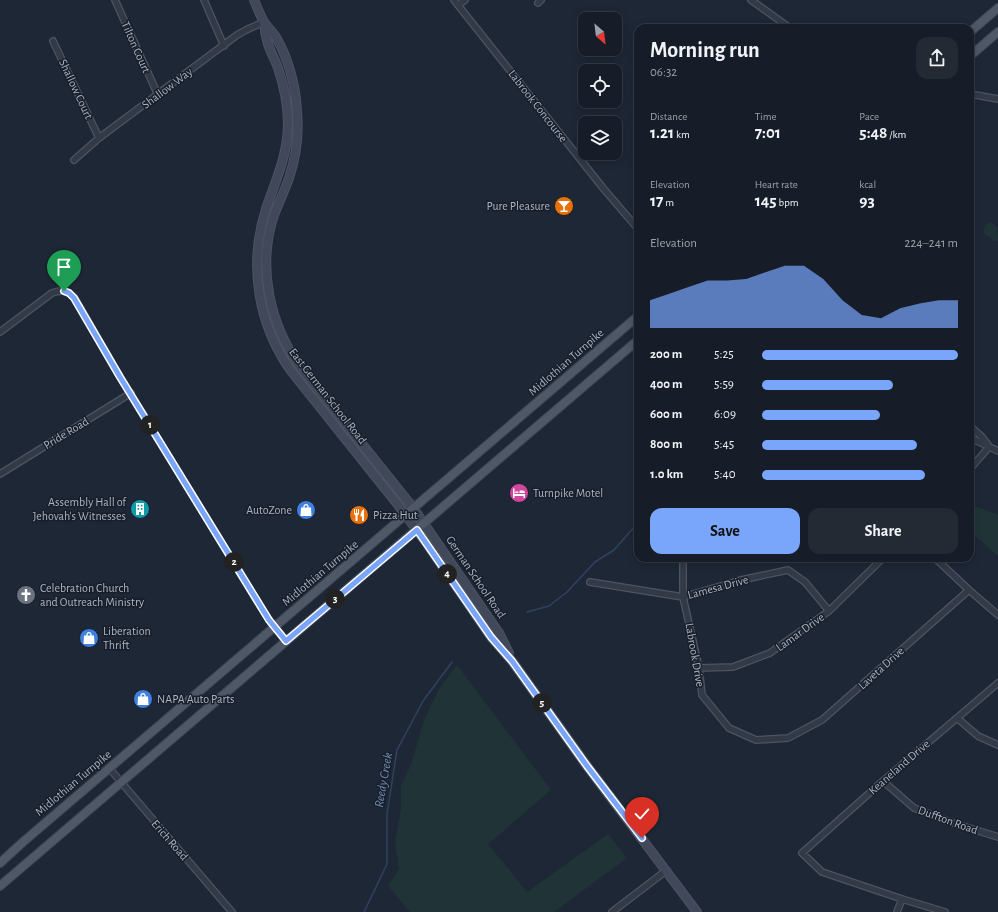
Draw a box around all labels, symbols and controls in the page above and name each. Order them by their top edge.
north arrow [578,12,622,56]
map controls [578,12,622,160]
street label: Tilton Court [119,19,153,75]
button: share [916,37,958,79]
text: Morning run [650,39,760,61]
street label: Shallow Court [57,57,95,121]
button: locate [578,64,622,108]
street label: Shallow Way [140,65,195,112]
text: 06:32 [650,66,677,79]
street label: Labrook Concourse [506,68,570,144]
text: Distance [650,111,687,122]
text: Time [755,111,777,122]
text: Pace [859,111,879,122]
button: layers [578,116,622,160]
text: 1.21 [650,124,674,141]
text: 7:01 [755,124,781,141]
text: 5:48 [859,124,888,141]
text: km [674,129,690,140]
text: /km [888,129,906,140]
text: Elevation [650,179,690,190]
text: Heart rate [755,179,798,190]
text: kcal [859,179,876,190]
text: 17 [650,192,663,209]
text: 145 [755,192,777,209]
text: 93 [859,192,875,209]
bar icon: Pure Pleasure [553,195,575,217]
text: m [663,197,674,208]
text: bpm [777,197,798,208]
place label: Pure Pleasure [486,200,550,212]
text: Elevation [650,237,697,250]
text: 224–241 m [905,237,958,250]
pin [47,250,81,291]
icon: arrive [53,256,75,278]
street label: Midlothian Turnpike [526,326,606,398]
street label: East German School Road [287,346,369,446]
text: 200 m [650,348,682,361]
text: 5:25 [714,348,734,361]
text: 400 m [650,378,683,391]
text: 5:59 [714,378,734,391]
text: 600 m [650,408,682,421]
text: 6:09 [714,408,736,421]
street label: Pride Road [41,415,91,451]
pin: 1 [140,415,160,435]
text: 1 [148,419,152,430]
text: 800 m [650,438,682,451]
text: 5:45 [714,438,734,451]
text: 1.0 km [650,468,683,481]
text: 5:40 [714,468,736,481]
hotel icon: Turnpike Motel [508,482,530,504]
place label: Turnpike Motel [533,487,603,499]
place label: Assembly Hall of Jehovah's Witnesses [33,496,127,522]
building icon: Assembly Hall of Jehovah's Witnesses [129,498,151,520]
shop icon: AutoZone [295,499,317,521]
place label: AutoZone [246,504,292,516]
restaurant icon: Pizza Hut [348,504,370,526]
button: Save [650,508,800,554]
button: Share [808,508,958,554]
place label: Pizza Hut [373,509,418,521]
street label: German School Road [444,534,508,620]
street label: Midlothian Turnpike [280,538,360,608]
pin: 2 [224,552,244,572]
text: 2 [231,556,237,567]
pin: 4 [437,564,457,584]
text: 4 [444,568,450,579]
street label: Lamesa Drive [686,573,750,601]
place label: Celebration Church and Outreach Ministry [40,582,144,609]
church icon: Celebration Church and Outreach Ministry [15,584,37,606]
pin: 3 [325,589,345,609]
text: 3 [333,593,337,604]
street label: Lamar Drive [774,611,826,653]
street label: Labrook Drive [683,622,707,688]
place label: Liberation Thrift [103,625,151,651]
shop icon: Liberation Thrift [78,627,100,649]
street label: Laveta Drive [856,644,906,692]
shop icon: NAPA Auto Parts [132,688,154,710]
place label: NAPA Auto Parts [157,693,235,705]
pin: 5 [532,693,552,713]
text: 5 [540,697,544,708]
street label: Keaneland Drive [866,737,932,797]
street label: Midlothian Turnpike [33,748,113,818]
water label: Reedy Creek [373,752,395,808]
pin [625,797,659,838]
icon: check [631,803,653,825]
street label: Duffton Road [917,804,979,836]
street label: Erich Road [149,818,191,862]

